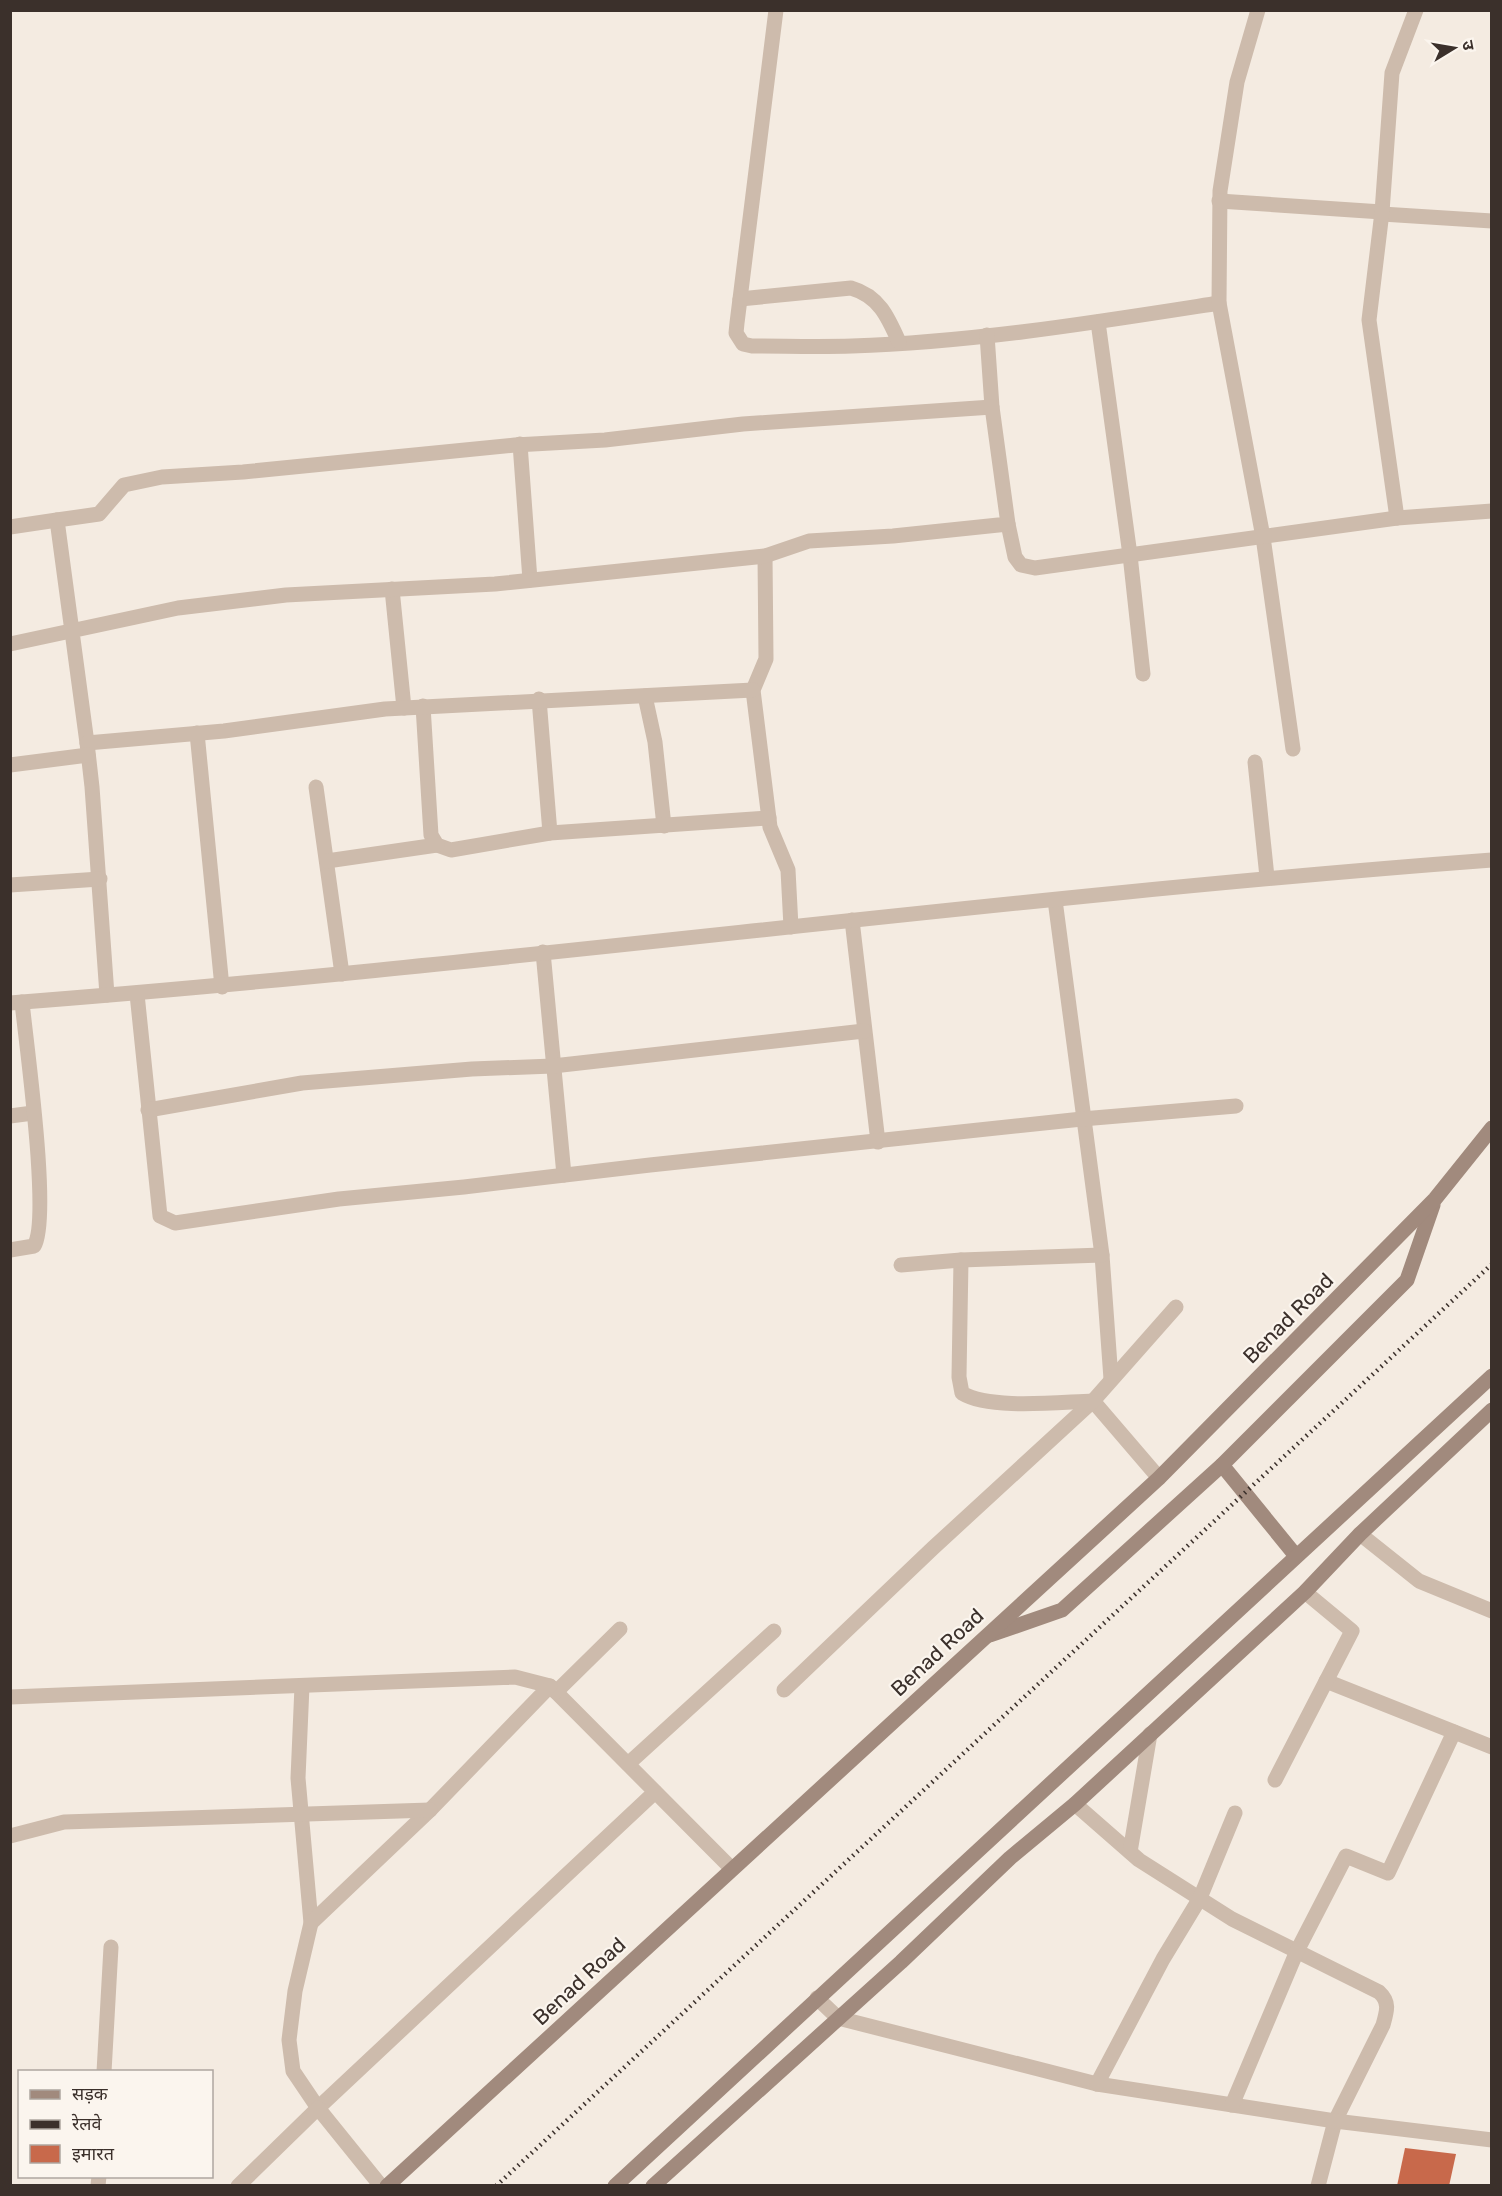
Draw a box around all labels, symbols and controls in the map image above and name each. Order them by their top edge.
north arrow [1424,18,1484,78]
text: उ [1458,39,1479,52]
street label: Benad Road [1238,1268,1338,1368]
street label: Benad Road [886,1603,988,1701]
street label: Benad Road [528,1932,630,2030]
legend [18,2070,213,2178]
text: सड़क [72,2083,109,2105]
text: रेलवे [71,2113,103,2135]
text: इमारत [72,2143,115,2165]

